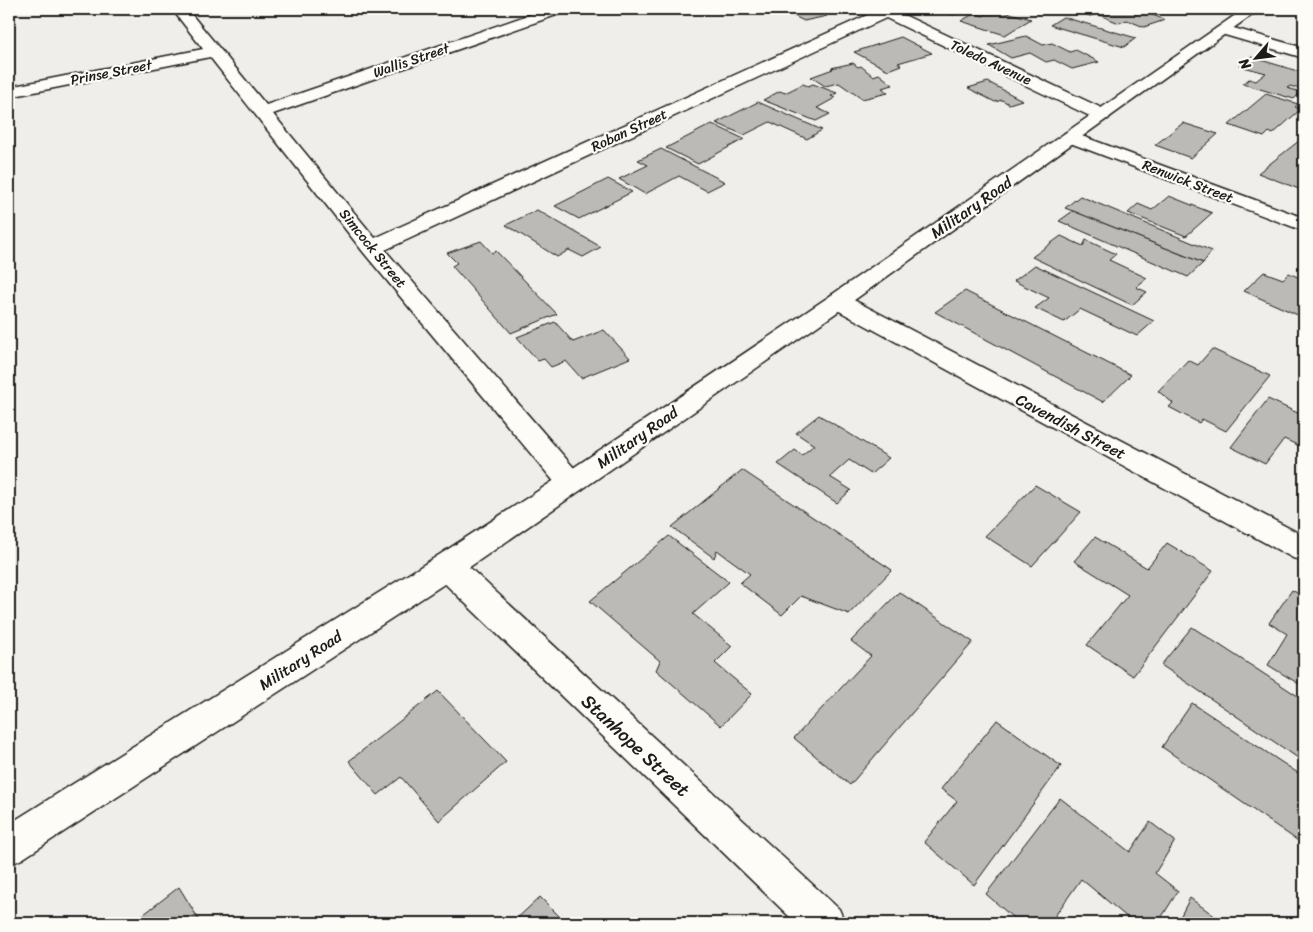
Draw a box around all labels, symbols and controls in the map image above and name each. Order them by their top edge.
north arrow [1230,32,1280,82]
street label: Toledo Avenue [946,33,1036,92]
street label: Wallis Street [370,35,454,85]
street label: Prinse Street [68,52,155,93]
text: N [1232,53,1259,75]
street label: Roban Street [587,102,672,159]
street label: Renwick Street [1139,153,1237,210]
street label: Military Road [924,167,1020,246]
street label: Simcock Street [332,203,413,294]
street label: Cavendish Street [1010,385,1131,468]
street label: Military Road [590,397,686,476]
street label: Military Road [253,622,349,698]
street label: Stanhope Street [573,686,698,805]

